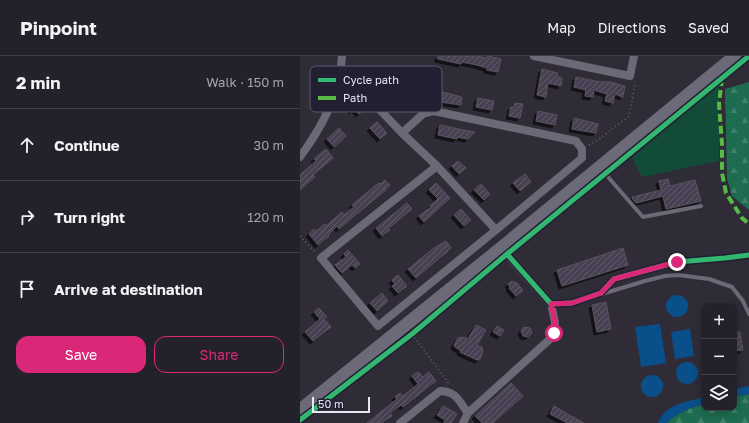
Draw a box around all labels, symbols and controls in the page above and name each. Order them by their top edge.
text: Pinpoint [20,16,97,39]
text: Map [547,19,576,36]
text: Directions [598,19,666,36]
text: Saved [688,19,729,36]
legend [310,66,442,112]
text: 2 min [16,72,60,93]
text: Cycle path [343,73,399,86]
text: Walk · 150 m [206,74,284,90]
text: Path [343,91,367,104]
icon: ahead [16,134,38,156]
text: Continue [54,136,120,154]
text: 30 m [254,137,284,153]
icon: right [16,206,38,228]
text: Turn right [54,208,125,226]
text: 120 m [247,209,284,225]
route end [668,253,686,271]
icon: arrive [16,278,38,300]
text: Arrive at destination [54,280,203,298]
map controls [701,303,737,411]
button: + [701,303,737,339]
route start [545,324,563,342]
button: Save [16,336,146,373]
button: Share [154,336,284,373]
button: − [701,339,737,375]
button: layers [701,375,737,411]
scale bar [312,395,370,414]
text: 50 m [318,397,344,410]

